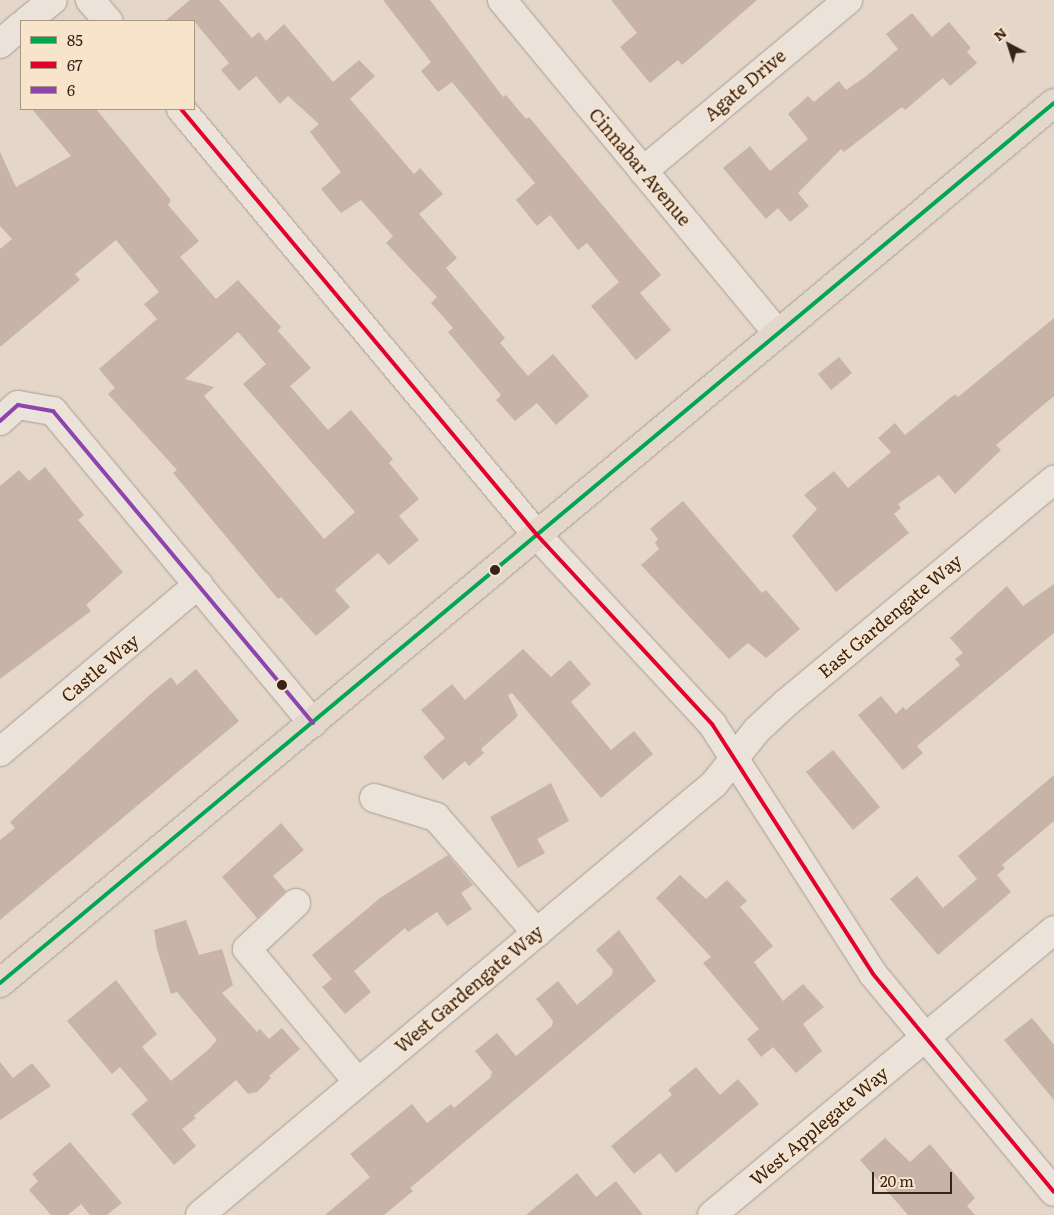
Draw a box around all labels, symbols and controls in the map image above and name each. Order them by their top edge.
legend [20,20,195,110]
north arrow [984,20,1034,70]
text: N [988,22,1010,45]
text: 85 [67,28,83,51]
street label: Agate Drive [700,45,790,125]
text: 67 [67,53,83,76]
text: 6 [67,78,75,101]
street label: Cinnabar Avenue [584,104,696,230]
street label: East Gardengate Way [814,550,966,682]
unlabelled marker [490,565,500,575]
street label: Castle Way [57,629,143,707]
unlabelled marker [277,680,287,690]
street label: West Gardengate Way [390,921,548,1057]
street label: West Applegate Way [746,1062,892,1190]
scale bar [874,1162,954,1194]
text: 20 m [880,1169,914,1192]

